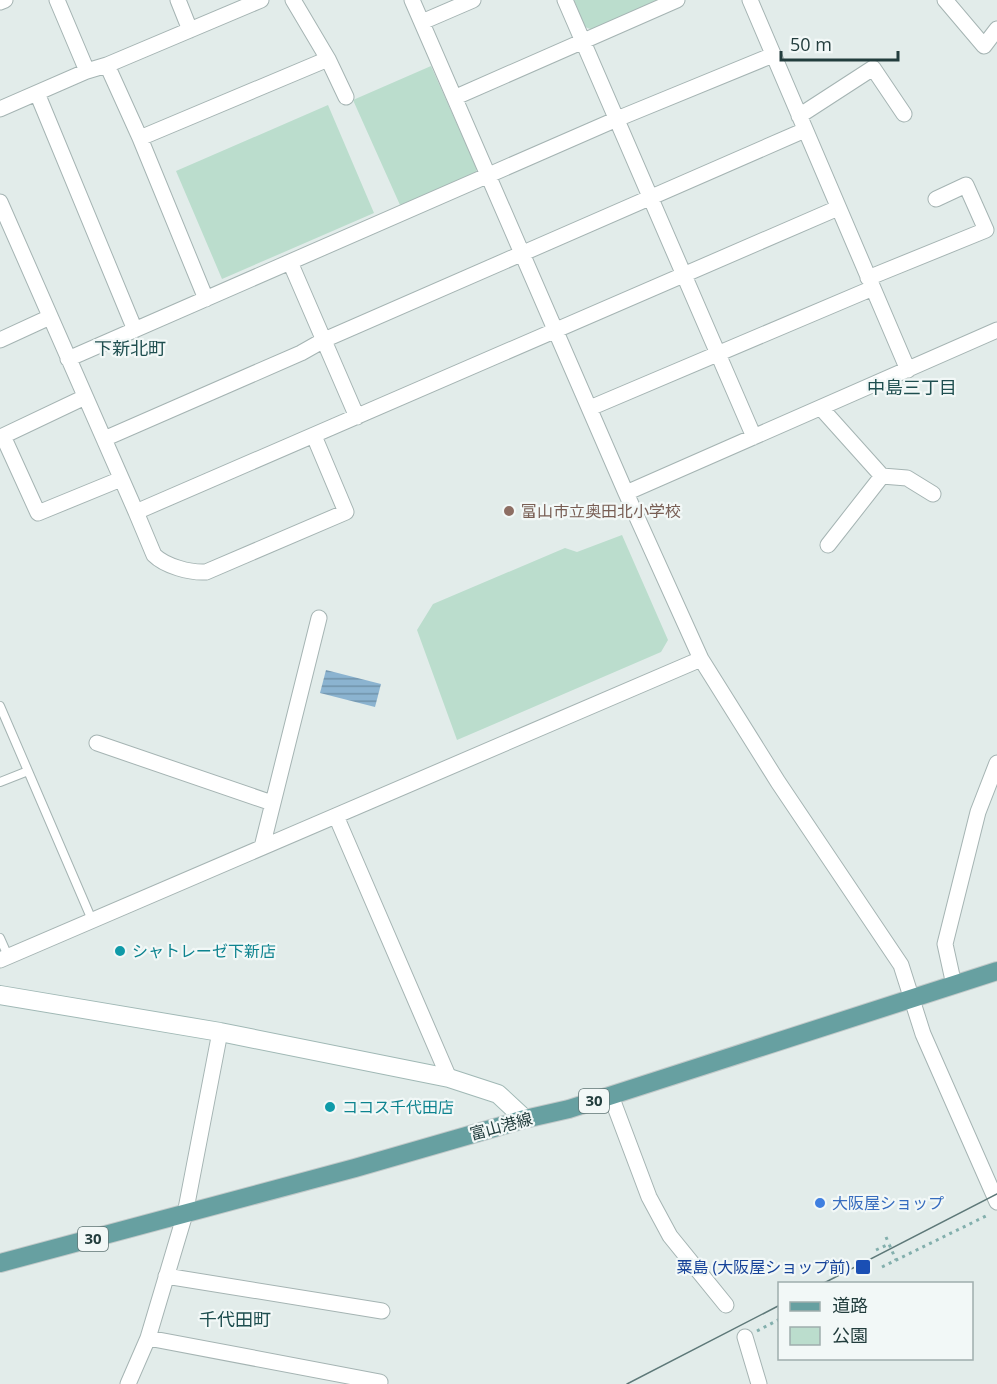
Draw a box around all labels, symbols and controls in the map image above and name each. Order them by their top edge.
scale bar [781,24,898,62]
text: 50 m [790,32,832,56]
district label: 下新北町 [94,336,166,360]
district label: 中島三丁目 [867,375,957,399]
place label: 富山市立奥田北小学校 [521,500,681,522]
marker: 富山市立奥田北小学校 [502,504,516,518]
place label: シャトレーゼ下新店 [132,940,276,962]
marker: シャトレーゼ下新店 [113,944,127,958]
road number: 30 [579,1089,609,1113]
place label: ココス千代田店 [342,1096,454,1118]
marker: ココス千代田店 [323,1100,337,1114]
street label: 富山港線 [467,1107,535,1145]
place label: 大阪屋ショップ [832,1192,944,1214]
marker: 大阪屋ショップ [813,1196,827,1210]
road number: 30 [78,1227,108,1251]
place label: 粟島 (大阪屋ショップ前) [676,1256,850,1278]
marker: 粟島 (大阪屋ショップ前) [854,1258,872,1276]
legend [778,1282,973,1360]
text: 道路 [832,1293,868,1317]
district label: 千代田町 [199,1307,271,1331]
text: 公園 [832,1323,868,1347]

